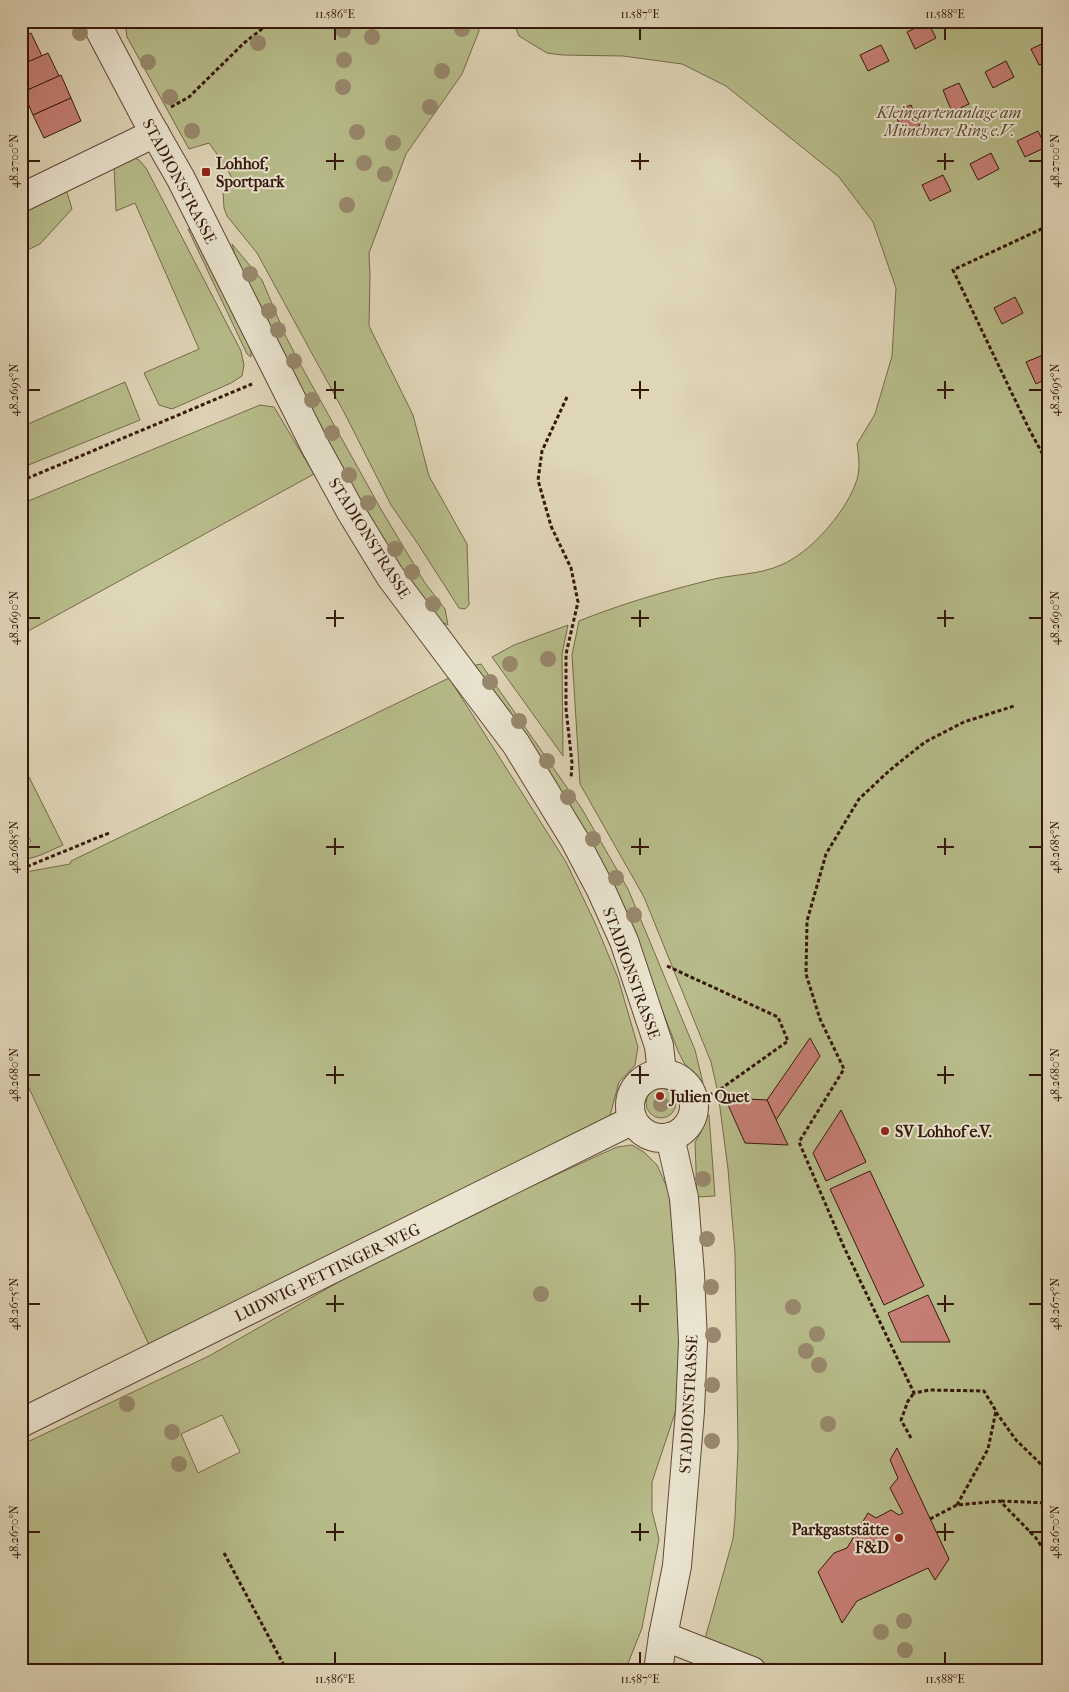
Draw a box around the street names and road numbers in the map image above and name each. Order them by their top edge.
street label: STADIONSTRASSE [139,115,221,247]
street label: STADIONSTRASSE [325,474,415,602]
street label: STADIONSTRASSE [599,905,664,1042]
street label: LUDWIG-PETTINGER-WEG [231,1219,423,1326]
street label: STADIONSTRASSE [675,1334,702,1474]

